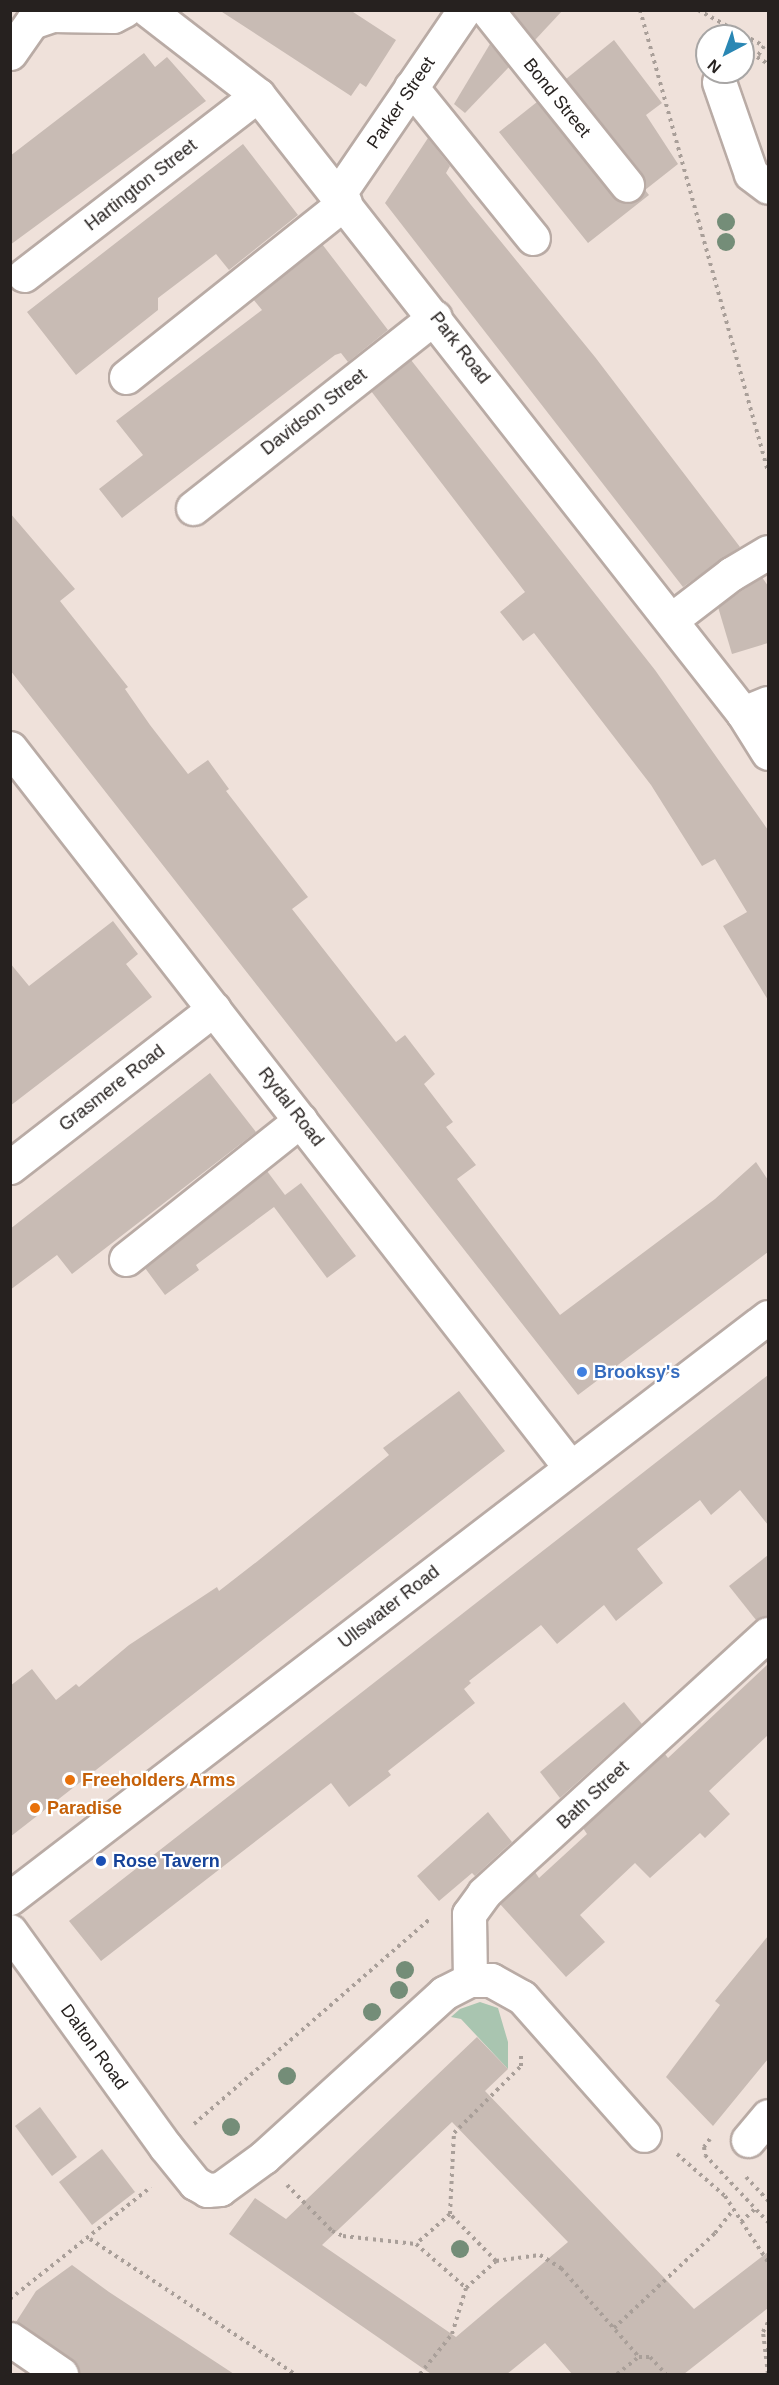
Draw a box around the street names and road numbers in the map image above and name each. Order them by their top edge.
street label: Parker Street [362,53,440,153]
street label: Bond Street [519,54,595,142]
street label: Hartington Street [81,135,201,235]
street label: Park Road [425,308,495,388]
street label: Davidson Street [257,364,371,460]
street label: Grasmere Road [55,1040,169,1136]
street label: Rydal Road [254,1063,328,1151]
street label: Ullswater Road [334,1561,444,1653]
street label: Bath Street [553,1756,633,1834]
street label: Dalton Road [56,2000,132,2094]

